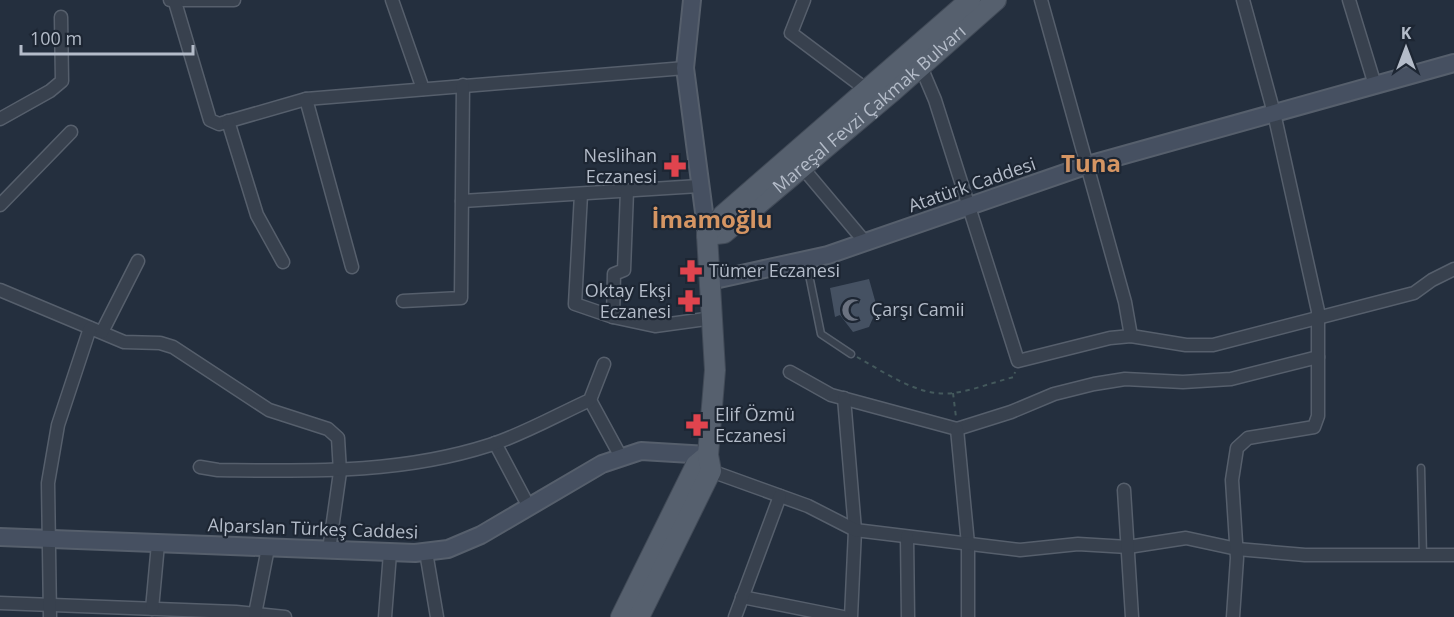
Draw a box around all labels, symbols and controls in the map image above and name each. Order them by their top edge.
scale bar [21,18,194,56]
north arrow [1376,18,1436,78]
street label: Mareşal Fevzi Çakmak Bulvarı [767,19,971,198]
text: K [1401,22,1412,44]
text: 100 m [30,26,82,50]
place label: Neslihan Eczanesi [584,143,657,188]
district label: Tuna [1061,146,1121,179]
street label: Atatürk Caddesi [905,151,1039,217]
pharmacy icon: Neslihan Eczanesi [662,153,688,179]
district label: İmamoğlu [651,202,773,235]
pharmacy icon: Tümer Eczanesi [678,258,704,284]
place label: Tümer Eczanesi [709,258,840,282]
place label: Oktay Ekşi Eczanesi [585,278,671,323]
pharmacy icon: Oktay Ekşi Eczanesi [676,288,702,314]
mosque icon: Çarşı Camii [840,297,866,323]
place label: Çarşı Camii [871,297,965,321]
place label: Elif Özmü Eczanesi [715,402,795,447]
pharmacy icon: Elif Özmü Eczanesi [684,412,710,438]
street label: Alparslan Türkeş Caddesi [207,512,419,544]

